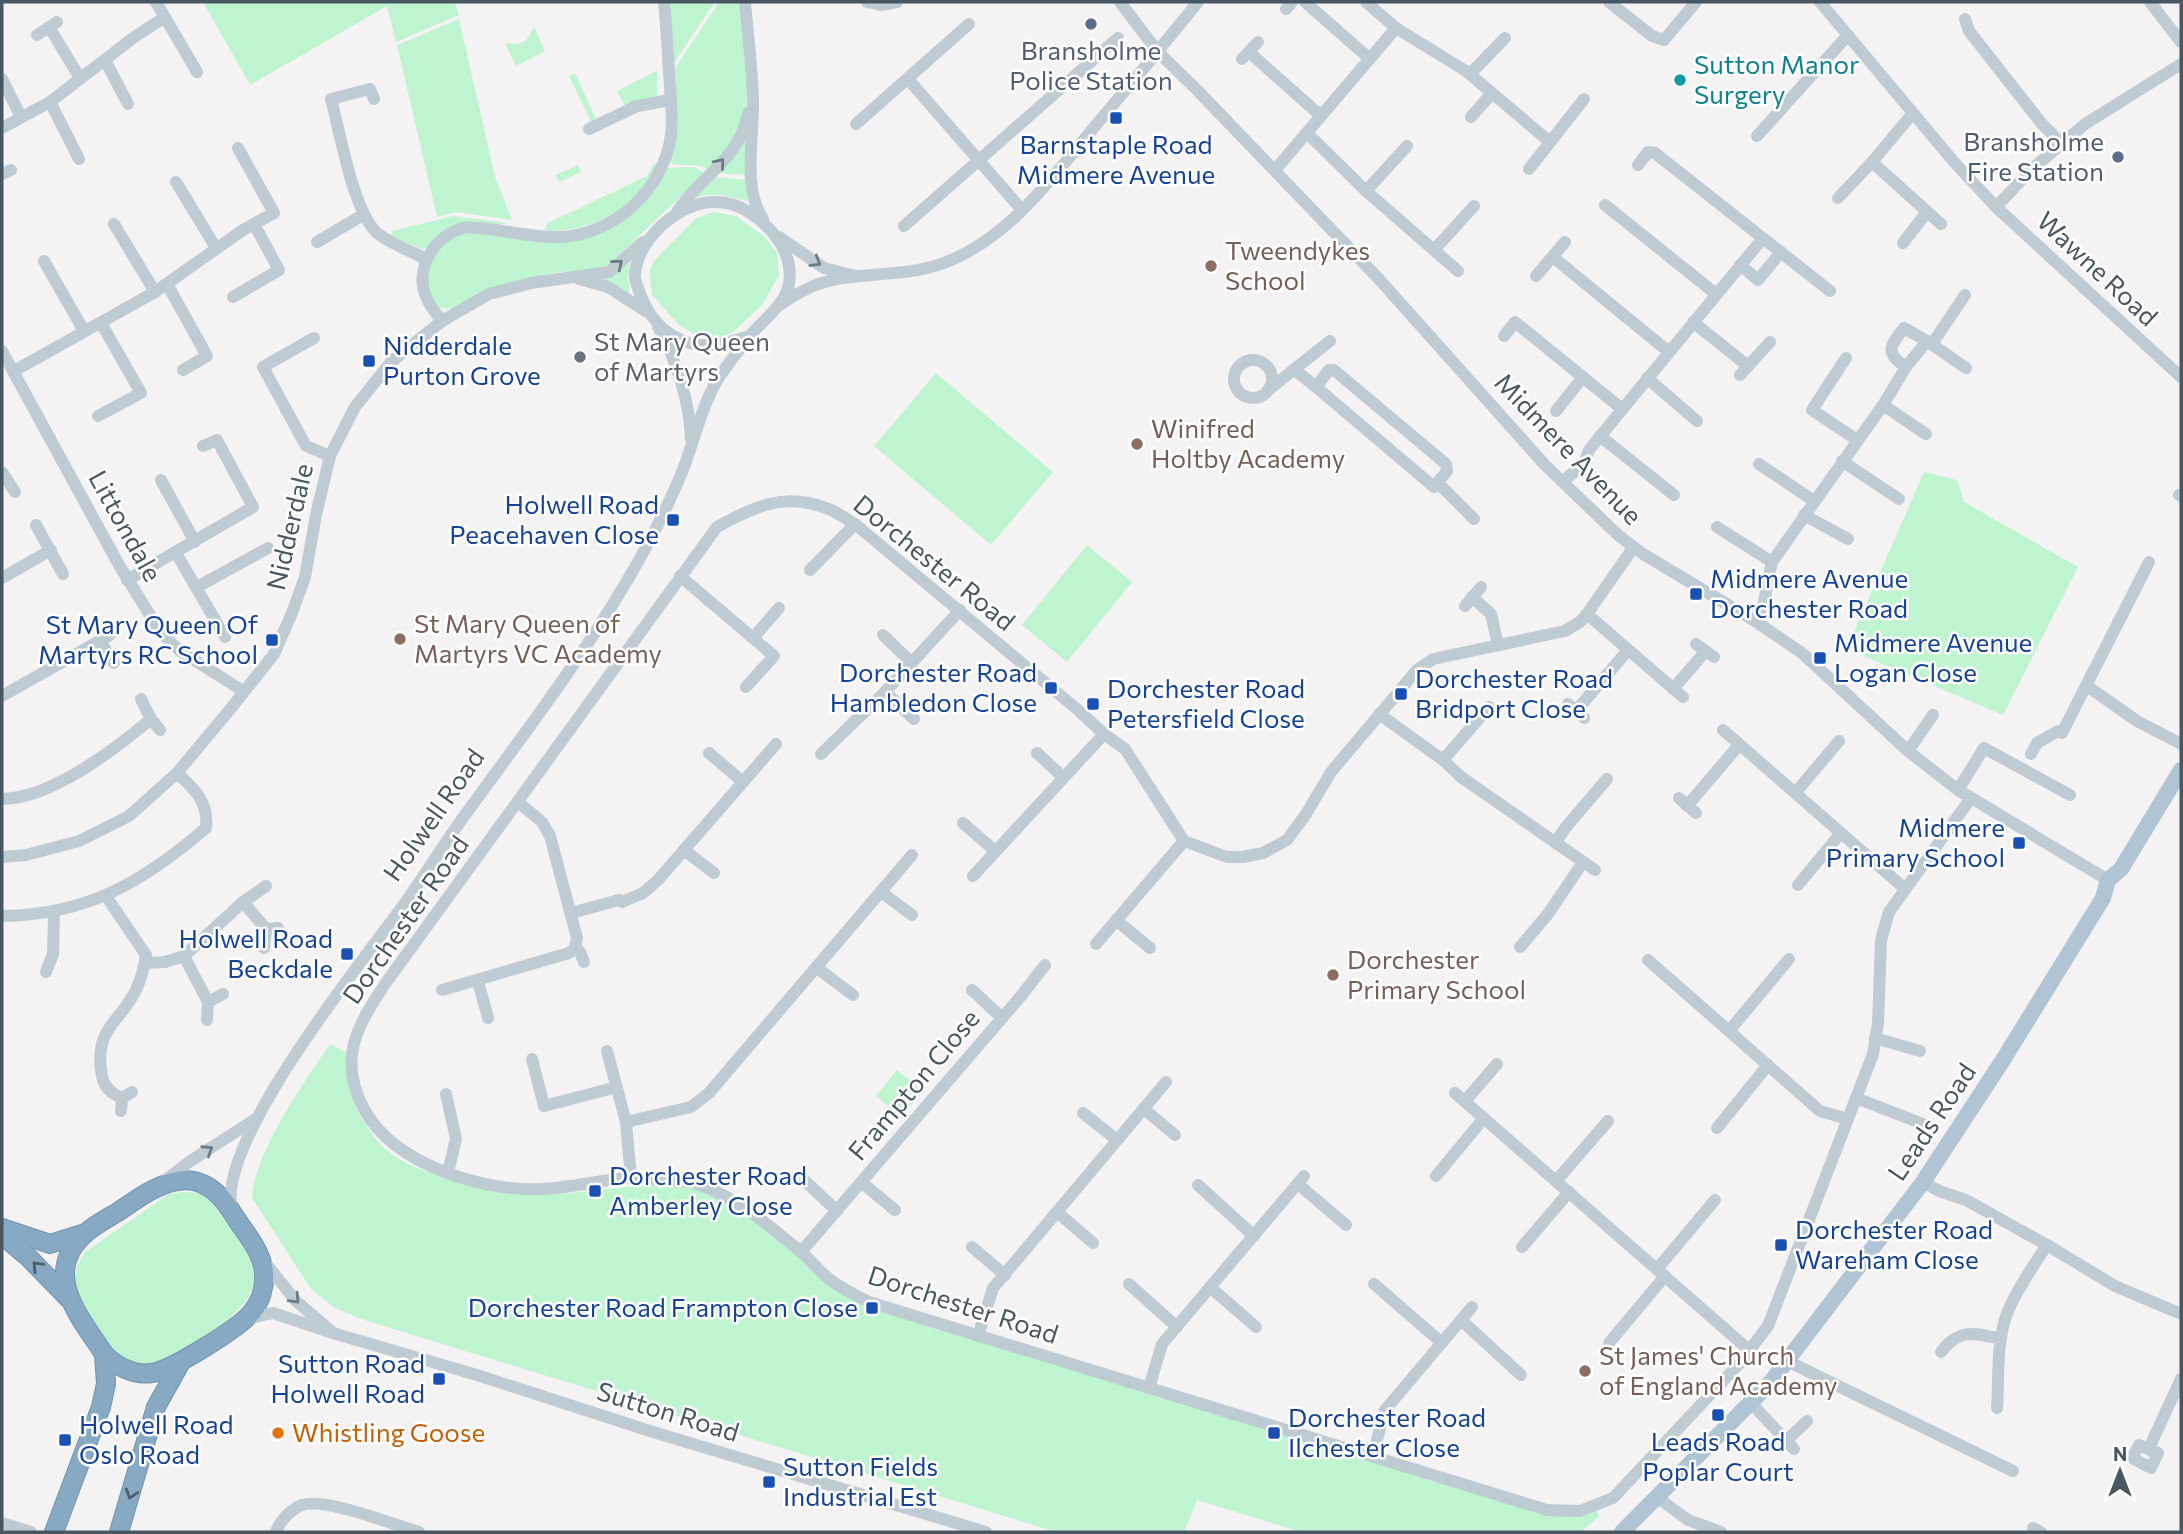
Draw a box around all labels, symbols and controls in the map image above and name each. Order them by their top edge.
marker: Bransholme Police Station [1083,16,1099,32]
place label: Bransholme Police Station [1009,34,1173,95]
place label: Sutton Manor Surgery [1694,48,1859,109]
marker: Sutton Manor Surgery [1672,72,1688,88]
marker: Barnstaple Road Midmere Avenue [1108,110,1124,126]
place label: Bransholme Fire Station [1963,125,2104,186]
place label: Barnstaple Road Midmere Avenue [1017,128,1215,189]
marker: Bransholme Fire Station [2110,149,2126,165]
one-way arrow [712,158,725,170]
street label: Wawne Road [2031,204,2165,332]
place label: Tweendykes School [1225,234,1370,295]
one-way arrow [809,253,822,266]
marker: Tweendykes School [1203,258,1219,274]
one-way arrow [609,260,622,272]
place label: St Mary Queen of Martyrs [594,325,770,386]
place label: Nidderdale Purton Grove [383,329,541,390]
marker: St Mary Queen of Martyrs [572,349,588,365]
marker: Nidderdale Purton Grove [361,353,377,369]
street label: Midmere Avenue [1489,366,1649,530]
place label: Winifred Holtby Academy [1151,412,1345,473]
marker: Winifred Holtby Academy [1129,436,1145,452]
street label: Nidderdale [259,460,318,593]
street label: Littondale [83,464,169,586]
street label: Dorchester Road [848,487,1022,636]
place label: Holwell Road Peacehaven Close [449,488,659,549]
marker: Holwell Road Peacehaven Close [665,512,681,528]
place label: Midmere Avenue Dorchester Road [1710,562,1908,623]
marker: Midmere Avenue Dorchester Road [1688,586,1704,602]
place label: St Mary Queen of Martyrs VC Academy [414,607,662,668]
place label: St Mary Queen Of Martyrs RC School [38,608,259,669]
place label: Midmere Avenue Logan Close [1834,626,2032,687]
marker: St Mary Queen of Martyrs VC Academy [392,631,408,647]
marker: St Mary Queen Of Martyrs RC School [264,632,280,648]
marker: Midmere Avenue Logan Close [1812,650,1828,666]
place label: Dorchester Road Hambledon Close [830,656,1037,717]
place label: Dorchester Road Bridport Close [1415,662,1613,723]
place label: Dorchester Road Petersfield Close [1107,672,1305,733]
marker: Dorchester Road Hambledon Close [1043,680,1059,696]
marker: Dorchester Road Bridport Close [1393,686,1409,702]
marker: Dorchester Road Petersfield Close [1085,696,1101,712]
street label: Holwell Road [376,742,490,886]
place label: Midmere Primary School [1826,811,2005,872]
street label: Dorchester Road [335,829,474,1009]
marker: Midmere Primary School [2011,835,2027,851]
place label: Holwell Road Beckdale [178,922,333,983]
place label: Dorchester Primary School [1347,943,1526,1004]
marker: Holwell Road Beckdale [339,946,355,962]
marker: Dorchester Primary School [1325,967,1341,983]
street label: Frampton Close [841,1002,985,1166]
street label: Leads Road [1880,1057,1981,1186]
one-way arrow [200,1145,213,1158]
place label: Dorchester Road Amberley Close [609,1159,807,1220]
marker: Dorchester Road Amberley Close [587,1183,603,1199]
place label: Dorchester Road Wareham Close [1795,1213,1993,1274]
marker: Dorchester Road Wareham Close [1773,1237,1789,1253]
street label: Dorchester Road [864,1258,1062,1349]
one-way arrow [32,1261,45,1274]
one-way arrow [287,1291,300,1304]
place label: Dorchester Road Frampton Close [468,1291,858,1322]
marker: Dorchester Road Frampton Close [864,1300,880,1316]
place label: St James' Church of England Academy [1599,1339,1838,1400]
place label: Sutton Road Holwell Road [270,1347,425,1408]
marker: St James' Church of England Academy [1577,1363,1593,1379]
marker: Sutton Road Holwell Road [431,1371,447,1387]
street label: Sutton Road [594,1374,743,1447]
place label: Dorchester Road Ilchester Close [1288,1401,1486,1462]
marker: Leads Road Poplar Court [1710,1407,1726,1423]
place label: Holwell Road Oslo Road [79,1408,234,1469]
place label: Whistling Goose [292,1416,485,1447]
marker: Whistling Goose [270,1425,286,1441]
marker: Dorchester Road Ilchester Close [1266,1425,1282,1441]
place label: Leads Road Poplar Court [1642,1425,1794,1486]
marker: Holwell Road Oslo Road [57,1432,73,1448]
north arrow [2085,1436,2155,1506]
text: N [2113,1442,2127,1465]
place label: Sutton Fields Industrial Est [783,1450,938,1511]
marker: Sutton Fields Industrial Est [761,1474,777,1490]
one-way arrow [124,1487,139,1499]

